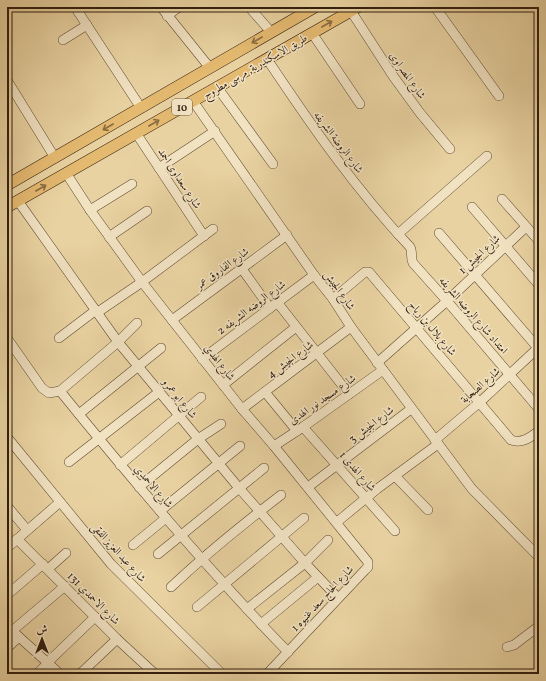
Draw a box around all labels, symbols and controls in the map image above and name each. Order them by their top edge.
one-way arrow [321,20,333,28]
street label: طريق الاسكندرية, مرسى مطروح [201,31,312,105]
one-way arrow [251,37,263,45]
street label: شارع المصراوى [384,49,429,103]
road number: 10 [172,99,192,115]
street label: شارع الروضة الشريفه [309,109,366,178]
one-way arrow [148,119,160,127]
one-way arrow [102,123,114,131]
street label: شارع سعداوى احمد [153,145,204,213]
one-way arrow [35,183,47,191]
street label: شارع الجيش 1 [456,232,505,279]
street label: شارع الفاروق عمر [192,245,253,295]
street label: شارع الجيش [319,268,358,314]
street label: امتداد شارع الروضه الشريفه [434,274,511,359]
street label: شارع الروضه الشريفه 2 [215,277,290,340]
street label: شارع بلال بن رباح [403,298,459,361]
street label: شارع الجيش 4 [265,338,318,383]
street label: شارع الهدي [199,342,238,385]
street label: شارع الصحابة [458,365,505,408]
street label: شارع مسجد نور الهدى [286,372,360,430]
street label: شارع ابو عمرو [157,375,200,423]
street label: شارع الجيش 3 [346,403,398,448]
street label: شارع الهدى 1 [334,449,379,496]
street label: شارع الاحمدي [129,462,176,512]
street label: شارع عبد العزيز الفقى [86,520,149,587]
street label: شارع الحاج سعد غنيوه 1 [289,563,359,637]
street label: شارع الاحمدي 131 [63,569,123,629]
north arrow [22,619,62,659]
text: ش [37,623,48,638]

